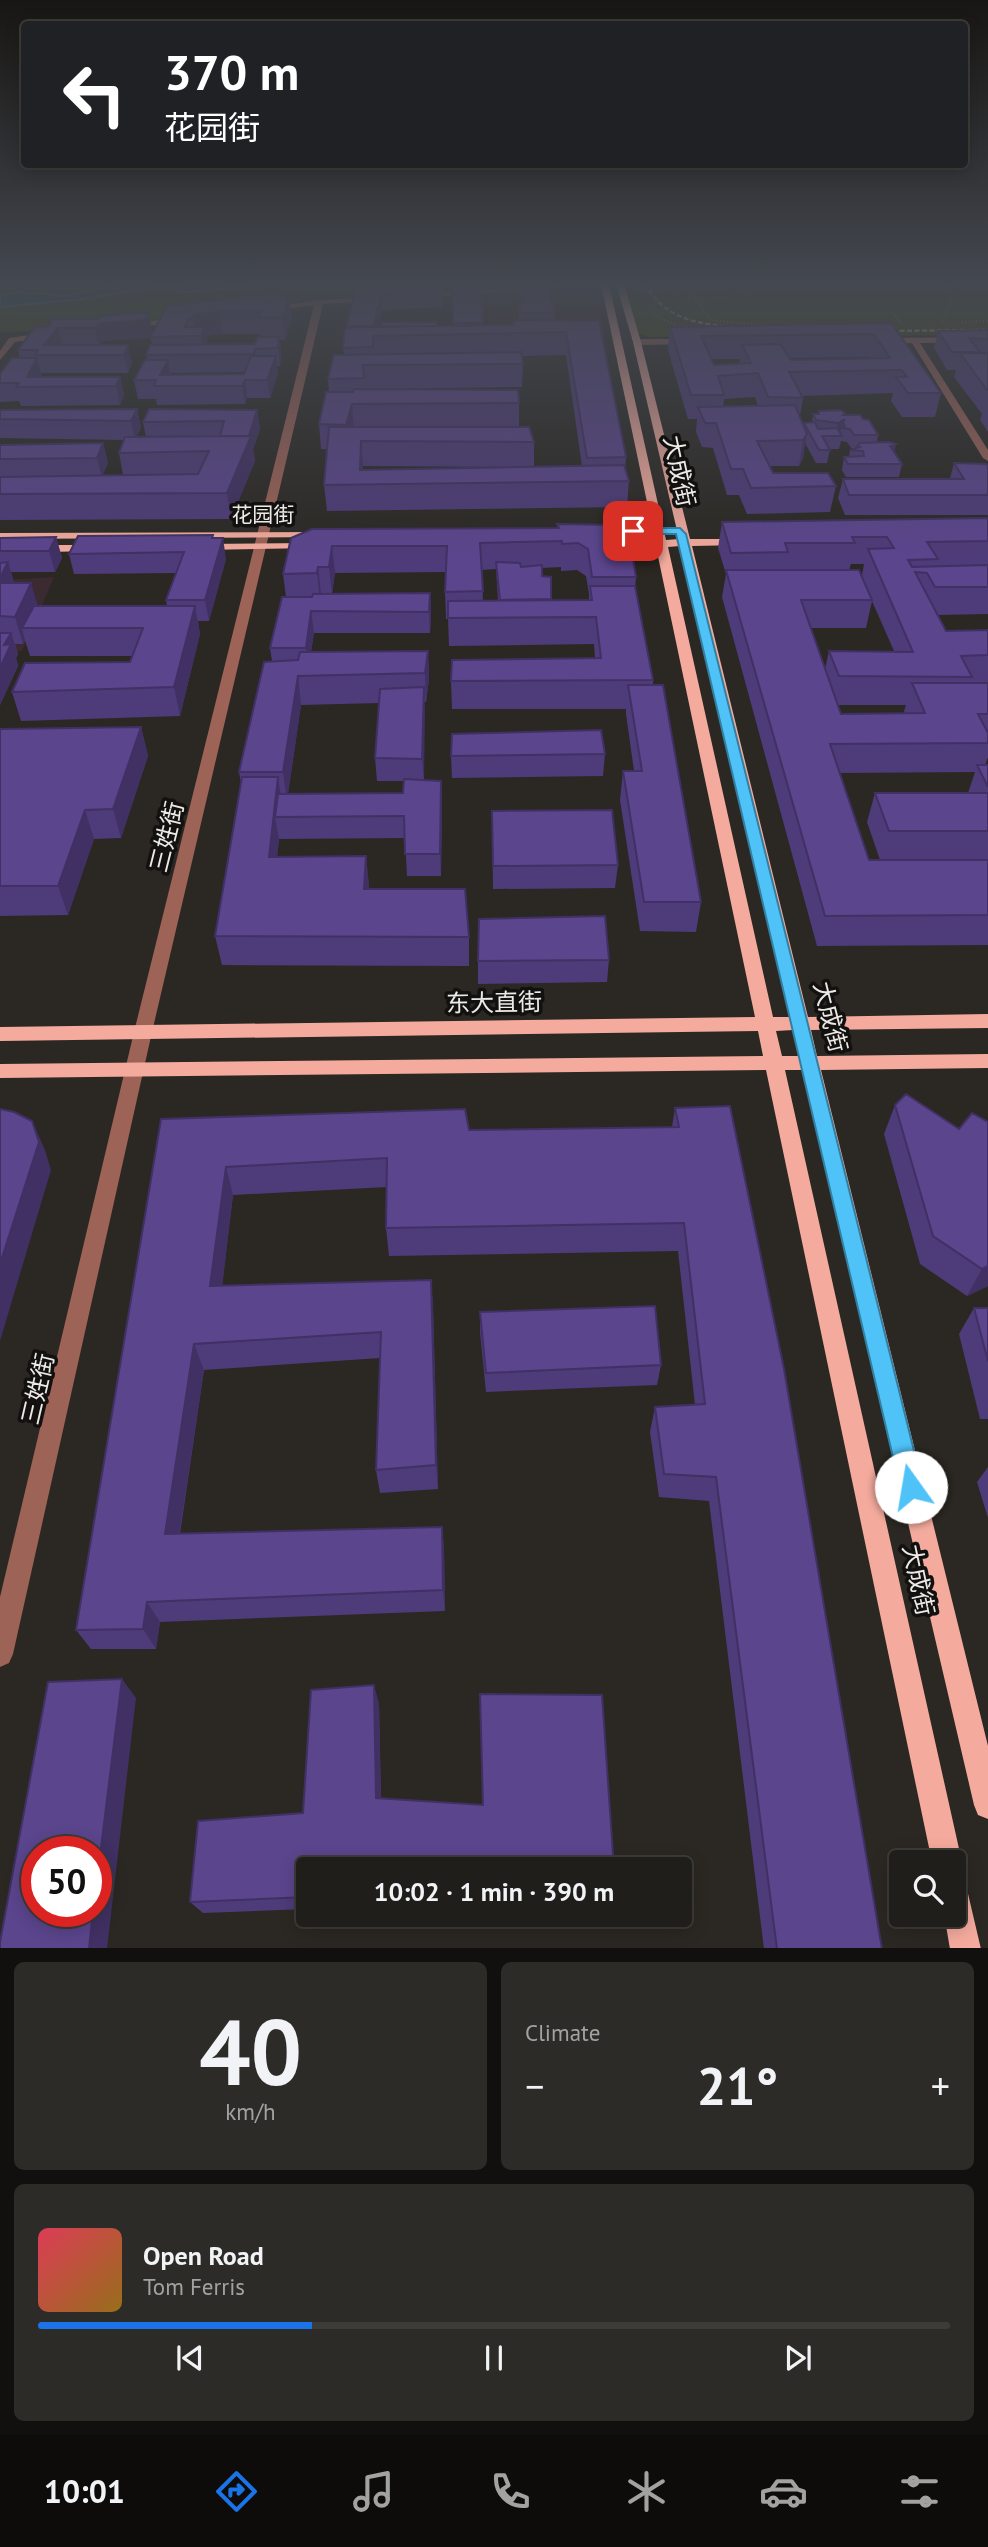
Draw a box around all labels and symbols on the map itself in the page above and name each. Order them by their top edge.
street label: 大成街 [657,432,702,509]
street label: 花园街 [232,501,295,528]
pin [603,501,663,561]
street label: 三姓街 [143,798,190,876]
street label: 大成街 [807,978,854,1056]
street label: 东大直街 [446,986,542,1019]
street label: 三姓街 [14,1350,61,1427]
position arrow [874,1450,948,1524]
street label: 大成街 [896,1541,941,1618]
speed limit sign: 50 [21,1836,112,1927]

